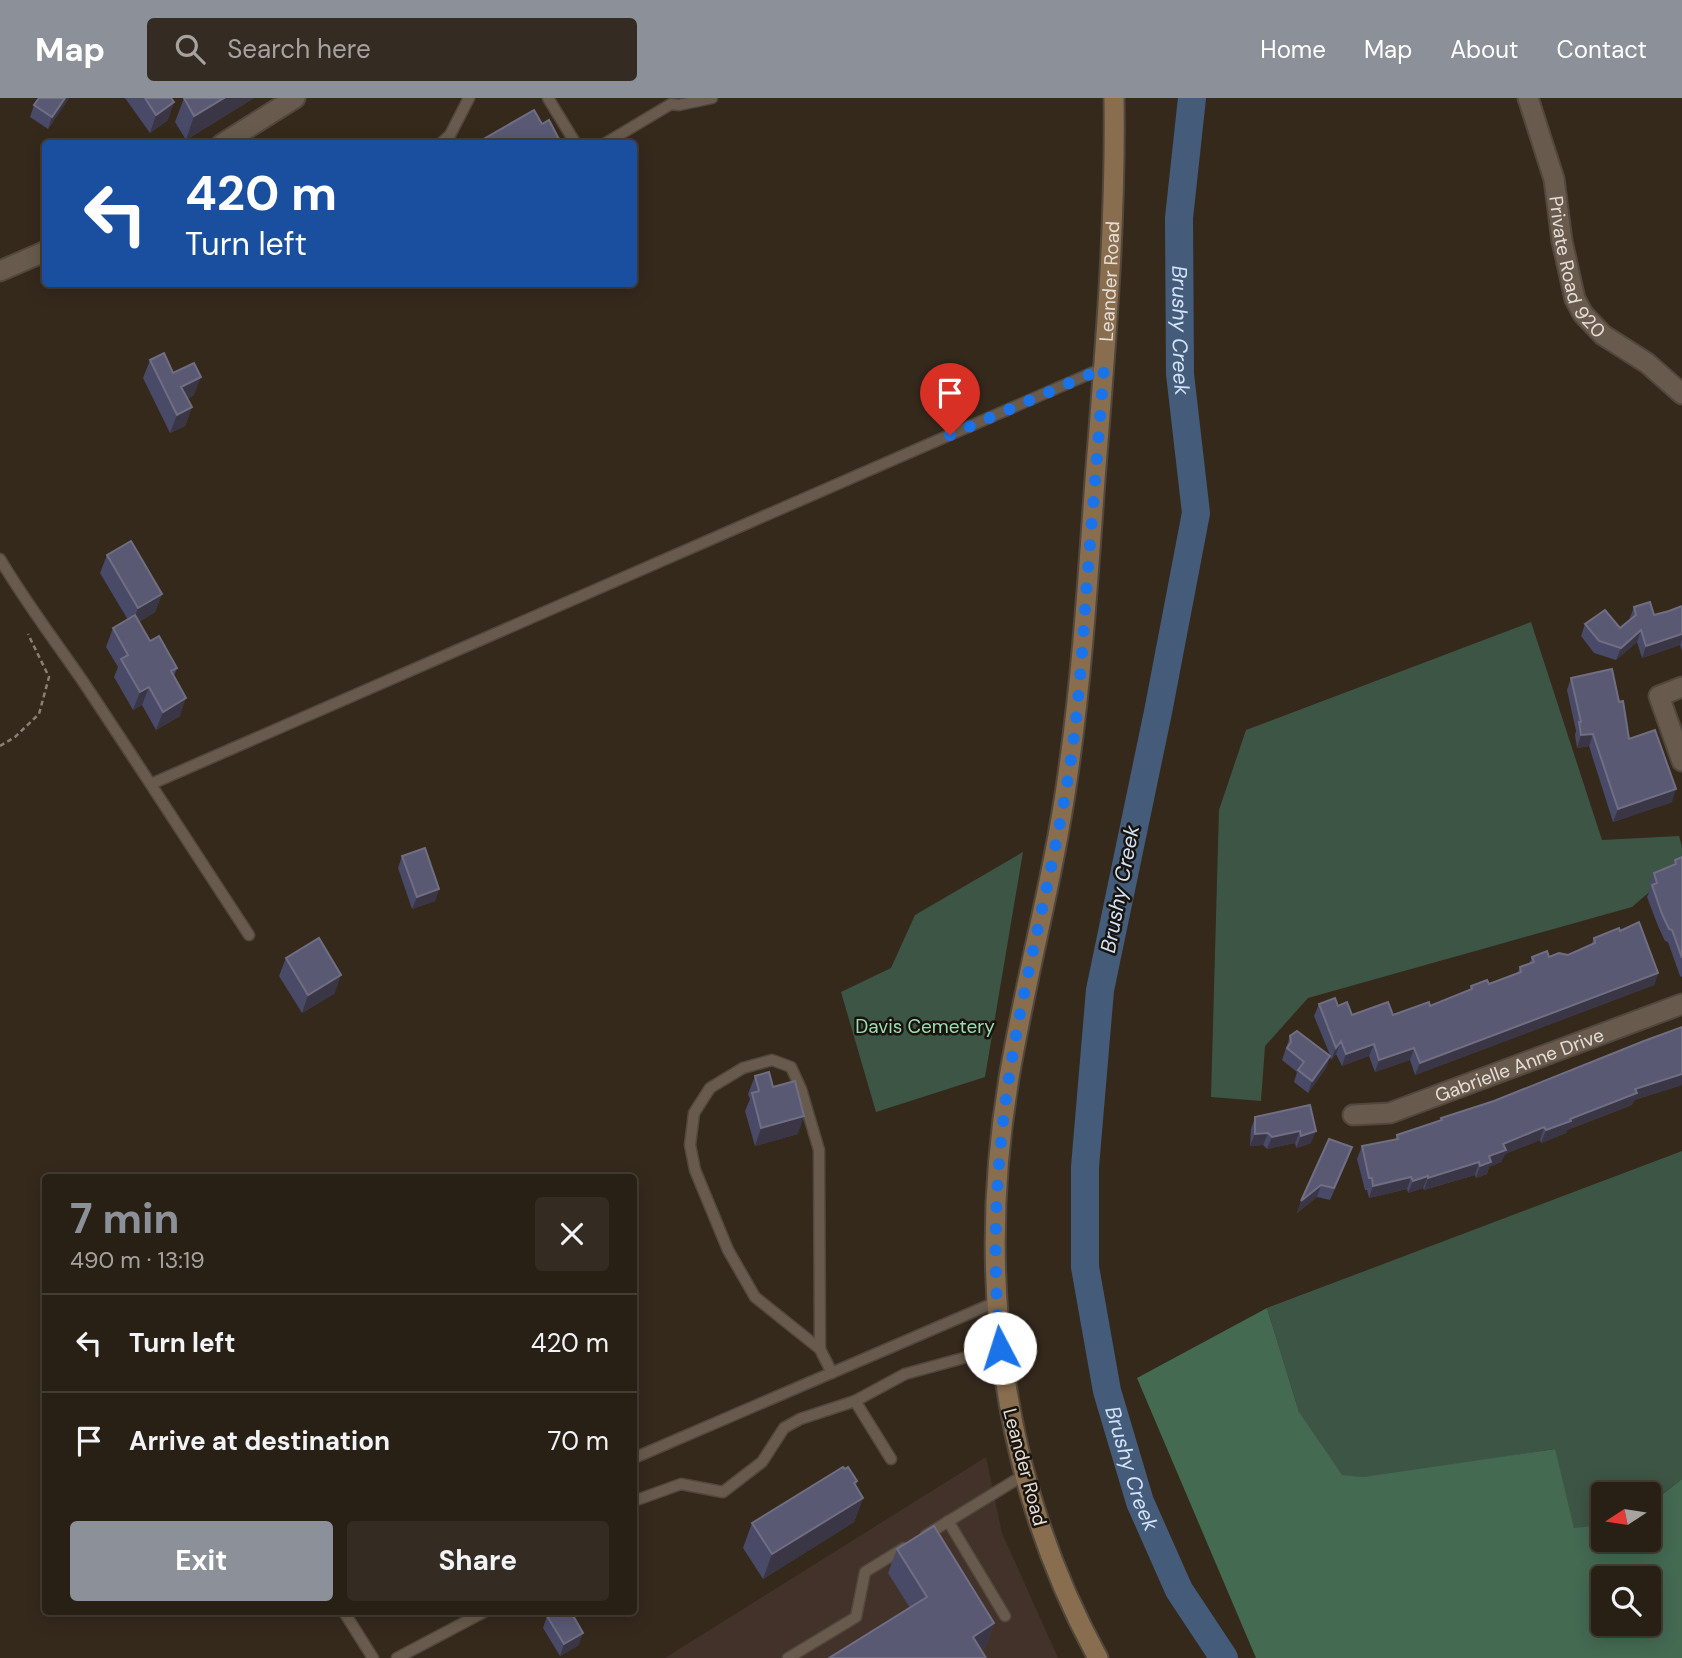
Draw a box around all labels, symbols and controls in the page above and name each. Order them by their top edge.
search box [147,18,637,81]
text: Map [35,28,105,71]
icon: search [171,30,209,68]
text: Search here [227,32,371,66]
text: Home [1260,34,1326,65]
text: Map [1364,34,1412,65]
text: About [1450,34,1519,65]
text: Contact [1557,34,1647,65]
text: 420 m [185,161,337,225]
icon: left [70,168,161,259]
street label: Private Road 920 [1544,194,1611,343]
street label: Leander Road [1093,221,1125,342]
text: Turn left [185,223,307,265]
water label: Brushy Creek [1165,265,1196,397]
pin [920,363,980,435]
icon: arrive [931,374,969,412]
water label: Brushy Creek [1094,822,1146,955]
park label: Davis Cemetery [855,1014,995,1039]
street label: Gabrielle Anne Drive [1431,1022,1607,1108]
text: 7 min [70,1191,179,1246]
button: close [535,1197,609,1271]
text: 490 m · 13:19 [70,1245,205,1275]
position arrow [963,1311,1037,1385]
icon: left [70,1324,108,1362]
text: Turn left [129,1326,236,1360]
text: 420 m [531,1326,609,1360]
water label: Brushy Creek [1098,1403,1165,1536]
street label: Leander Road [997,1405,1053,1529]
icon: arrive [70,1422,108,1460]
text: Arrive at destination [129,1424,390,1458]
text: 70 m [548,1424,609,1458]
north arrow [1591,1482,1661,1552]
map controls [1591,1482,1661,1636]
button: Exit [70,1521,333,1601]
button: Share [347,1521,609,1601]
button: search [1591,1566,1661,1636]

